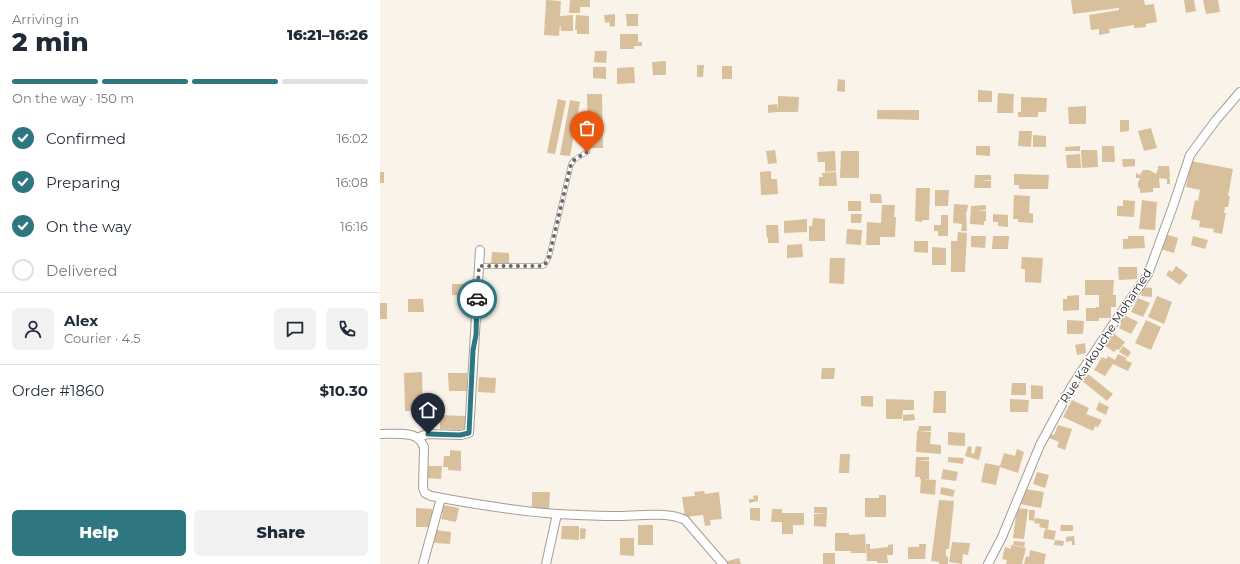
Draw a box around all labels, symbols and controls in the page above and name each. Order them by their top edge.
text: Arriving in [12,11,79,27]
text: 16:21–16:26 [287,25,368,44]
text: 2 min [12,26,89,58]
text: On the way · 150 m [12,90,134,106]
pin [570,111,604,152]
icon: bag [576,117,598,139]
icon: check [12,127,34,149]
text: Confirmed [46,129,126,148]
text: 16:02 [337,130,368,146]
icon: check [12,171,34,193]
text: Preparing [46,173,121,192]
text: 16:08 [336,174,368,190]
icon: check [12,215,34,237]
text: On the way [46,217,131,236]
text: 16:16 [340,218,368,234]
text: Delivered [46,261,118,280]
street label: Rue Karkouche Mohamed [1056,266,1155,406]
courier [457,279,497,319]
icon: car [466,288,488,310]
button: person [12,308,54,350]
button: chat [274,308,316,350]
button: phone [326,308,368,350]
text: Alex [64,311,98,330]
text: Courier · 4.5 [64,330,141,346]
text: Order #1860 [12,381,104,400]
text: $10.30 [320,381,368,400]
pin [411,393,445,434]
icon: home [417,399,439,421]
button: Help [12,510,186,556]
button: Share [194,510,368,556]

